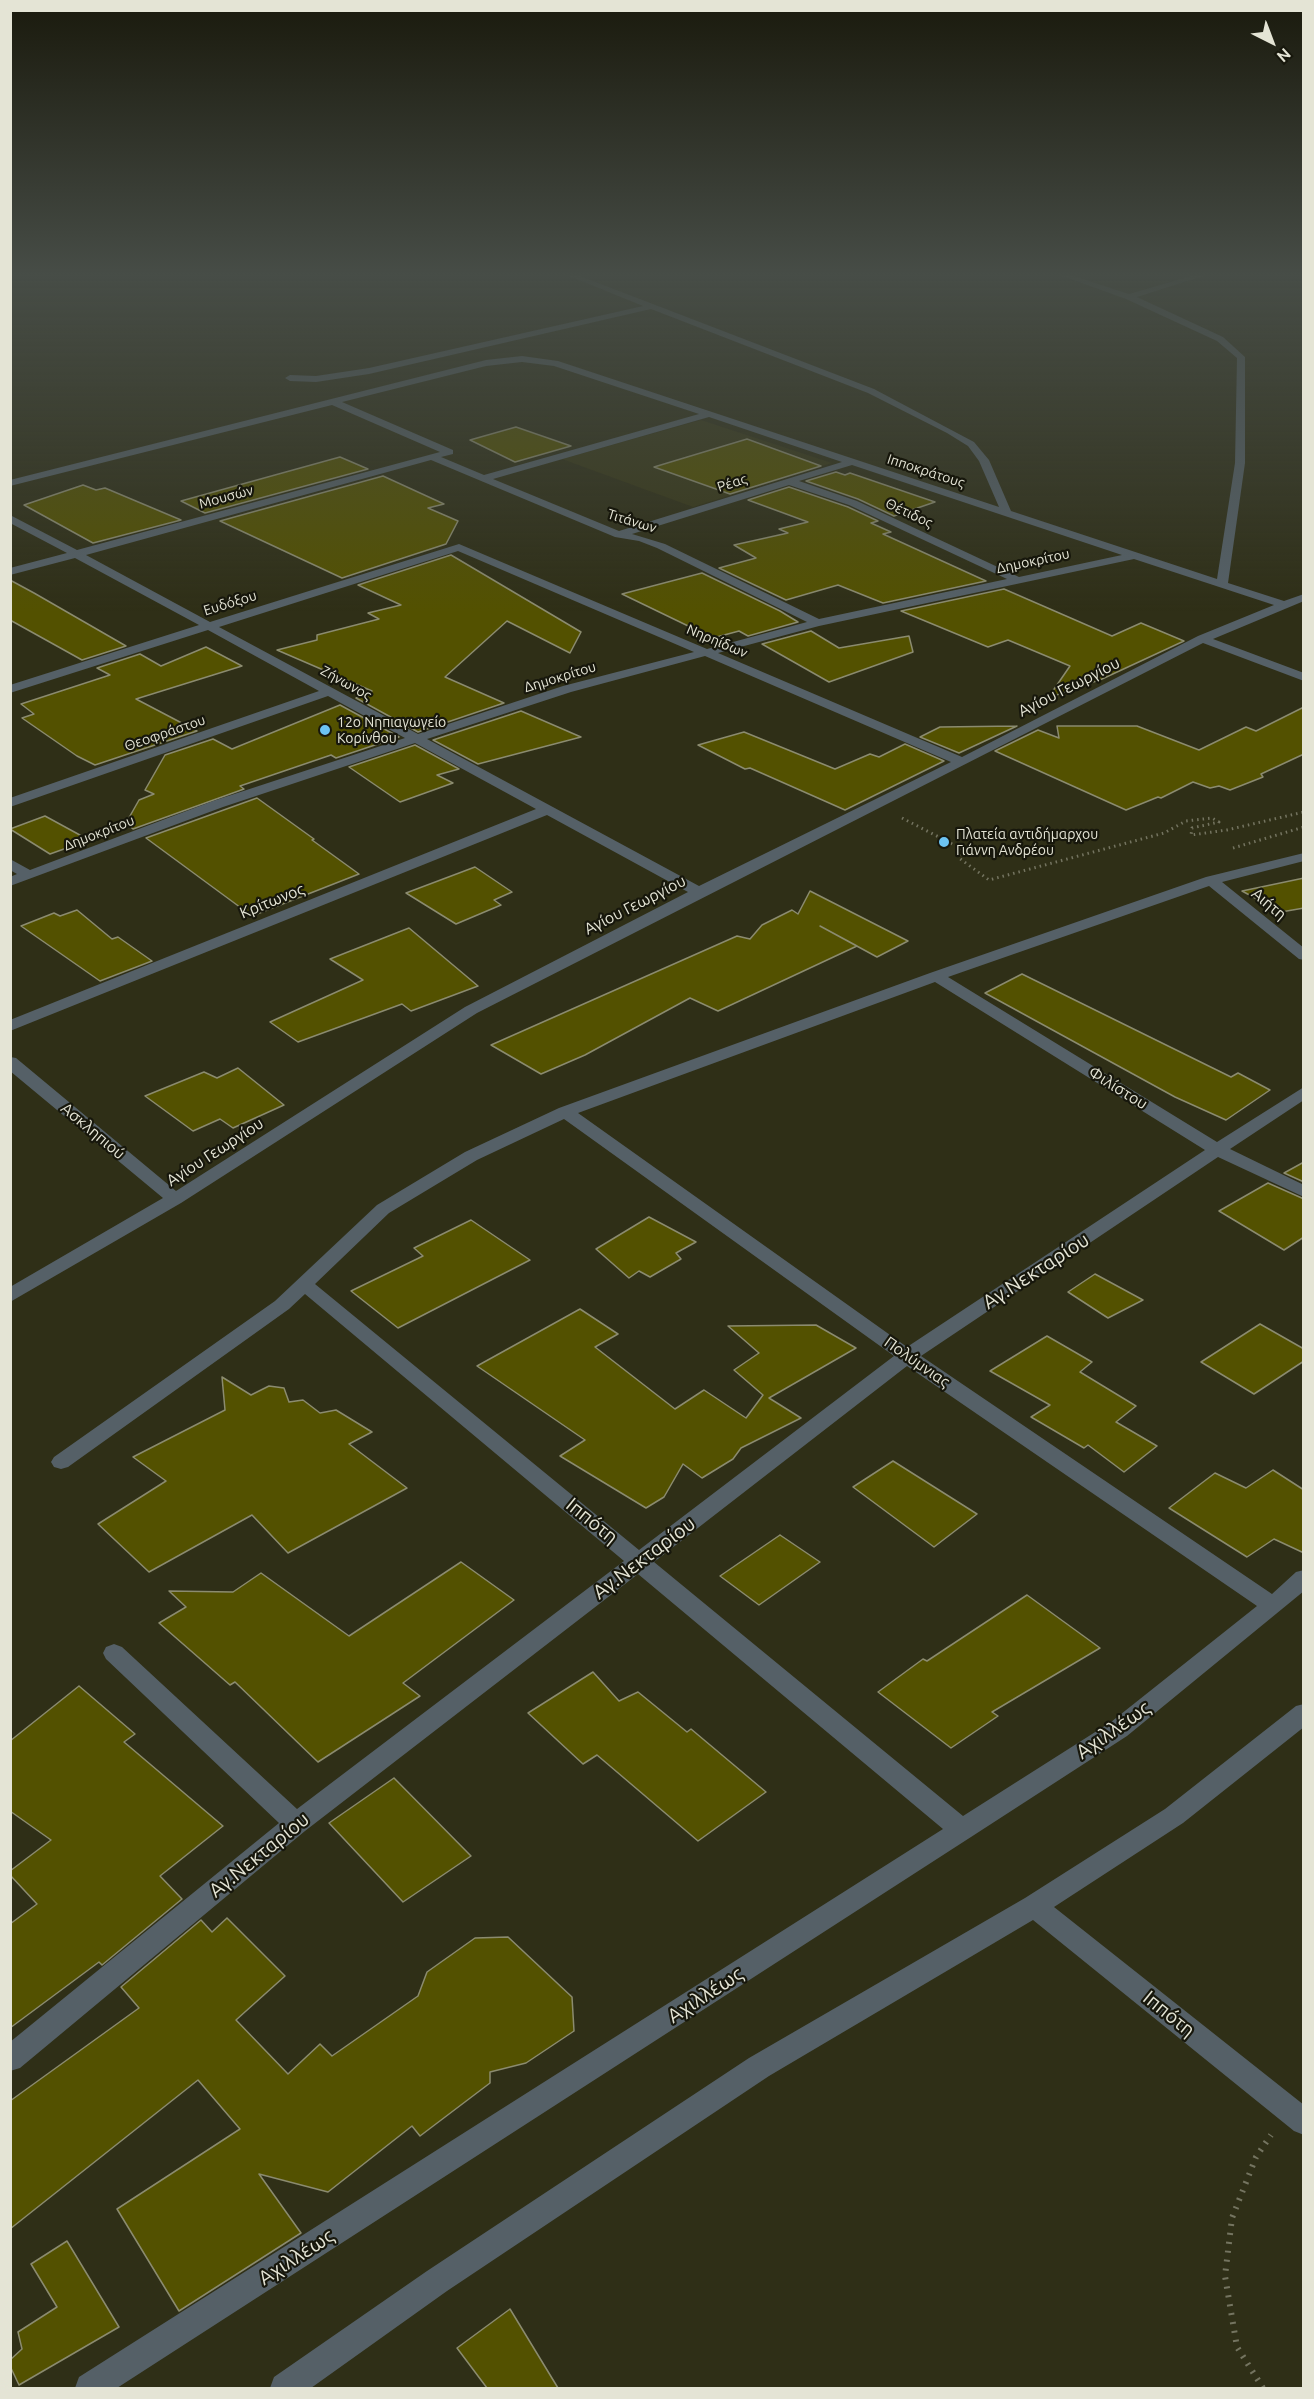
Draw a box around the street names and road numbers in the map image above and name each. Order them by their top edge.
street label: Ιπποκράτους [885,451,967,491]
street label: Ρέας [715,470,749,496]
street label: Μουσών [197,482,255,512]
street label: Θέτιδος [883,495,935,531]
street label: Τιτάνων [605,506,659,536]
street label: Δημοκρίτου [995,545,1071,577]
street label: Ευδόξου [201,587,259,619]
street label: Νηρηίδων [684,621,750,661]
street label: Αγίου Γεωργίου [1015,653,1123,721]
street label: Δημοκρίτου [522,658,598,696]
street label: Ζήνωνος [318,662,374,704]
street label: Θεοφράστου [122,711,208,755]
street label: Δημοκρίτου [61,812,137,854]
street label: Αγίου Γεωργίου [581,871,689,939]
street label: Κρίτωνος [237,879,307,923]
street label: Αιήτη [1248,884,1290,924]
street label: Φιλίστου [1085,1062,1151,1114]
street label: Ασκληπιού [57,1099,129,1163]
street label: Αγίου Γεωργίου [163,1114,267,1190]
street label: Αγ.Νεκταρίου [978,1228,1094,1314]
street label: Πολύμνιας [881,1332,953,1392]
street label: Ιππότη [561,1493,623,1549]
street label: Αγ.Νεκταρίου [588,1512,700,1604]
street label: Αχιλλέως [1071,1696,1155,1764]
street label: Αγ.Νεκταρίου [204,1807,314,1903]
street label: Αχιλλέως [663,1962,747,2028]
street label: Ιππότη [1138,1986,1200,2042]
street label: Αχιλλέως [254,2224,338,2290]

